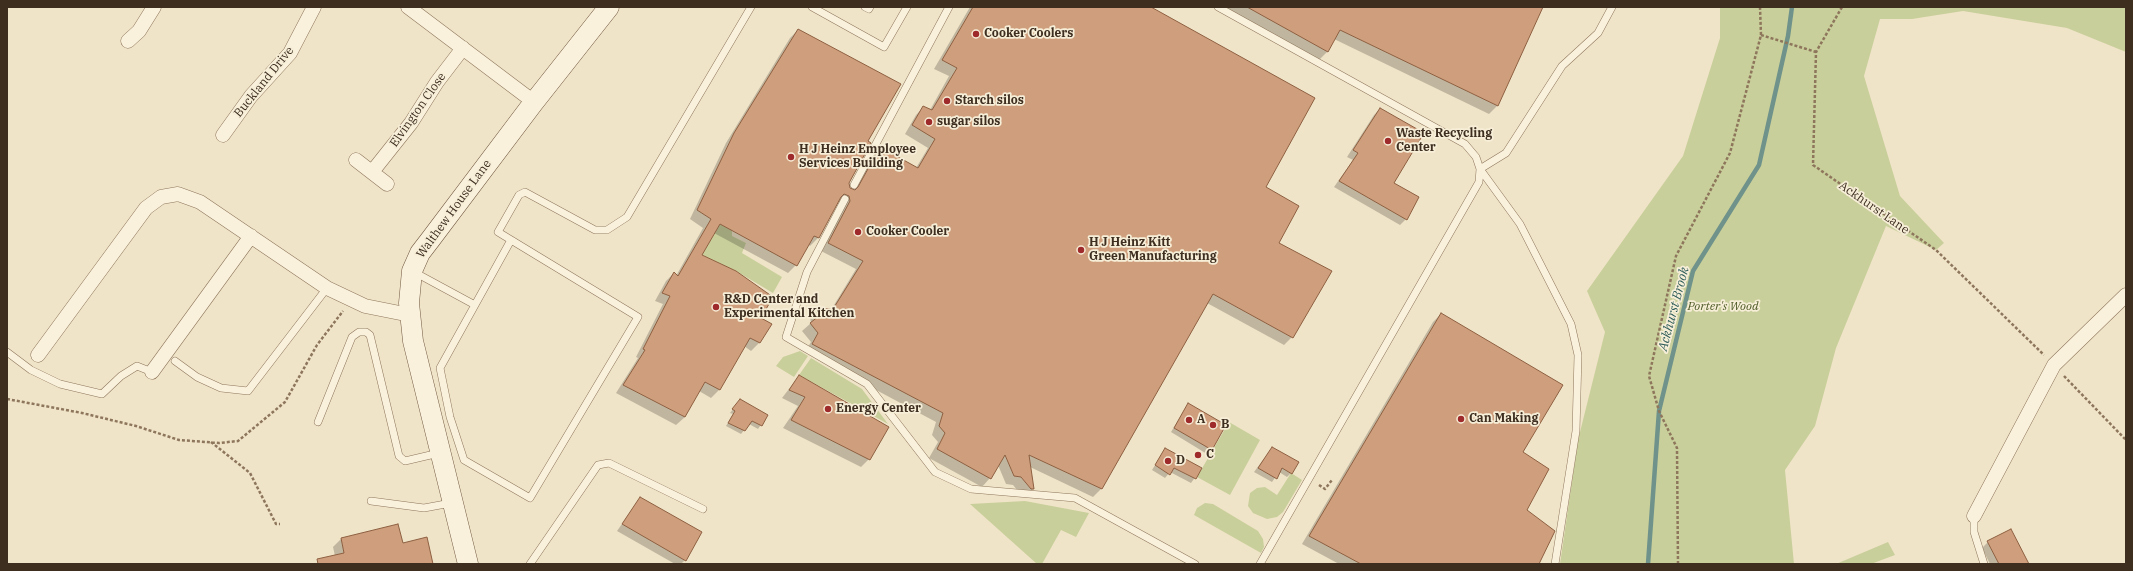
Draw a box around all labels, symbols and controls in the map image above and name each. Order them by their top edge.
place label: Cooker Coolers [984,27,1073,41]
marker: Cooker Coolers [971,29,981,39]
street label: Buckland Drive [231,44,297,120]
street label: Elvington Close [387,70,449,150]
place label: Starch silos [955,94,1024,108]
marker: Starch silos [942,96,952,106]
place label: sugar silos [937,115,1000,129]
marker: sugar silos [924,117,934,127]
place label: Waste Recycling Center [1396,127,1492,155]
marker: Waste Recycling Center [1383,136,1393,146]
place label: H J Heinz Employee Services Building [799,143,916,171]
marker: H J Heinz Employee Services Building [786,152,796,162]
street label: Walthew House Lane [414,157,494,261]
street label: Ackhurst Lane [1836,179,1912,237]
place label: Cooker Cooler [866,225,949,239]
marker: Cooker Cooler [853,227,863,237]
place label: H J Heinz Kitt Green Manufacturing [1089,236,1217,264]
marker: H J Heinz Kitt Green Manufacturing [1076,245,1086,255]
water label: Ackhurst Brook [1655,265,1693,353]
place label: R&D Center and Experimental Kitchen [724,293,854,321]
park label: Porter's Wood [1687,300,1759,314]
marker: R&D Center and Experimental Kitchen [711,302,721,312]
place label: Energy Center [836,402,921,416]
marker: Energy Center [823,404,833,414]
place label: Can Making [1469,412,1538,426]
place label: A [1197,413,1205,427]
marker: Can Making [1456,414,1466,424]
marker: A [1184,415,1194,425]
place label: B [1221,418,1229,432]
marker: B [1208,420,1218,430]
place label: C [1206,448,1214,462]
marker: C [1193,450,1203,460]
place label: D [1176,454,1185,468]
marker: D [1163,456,1173,466]

